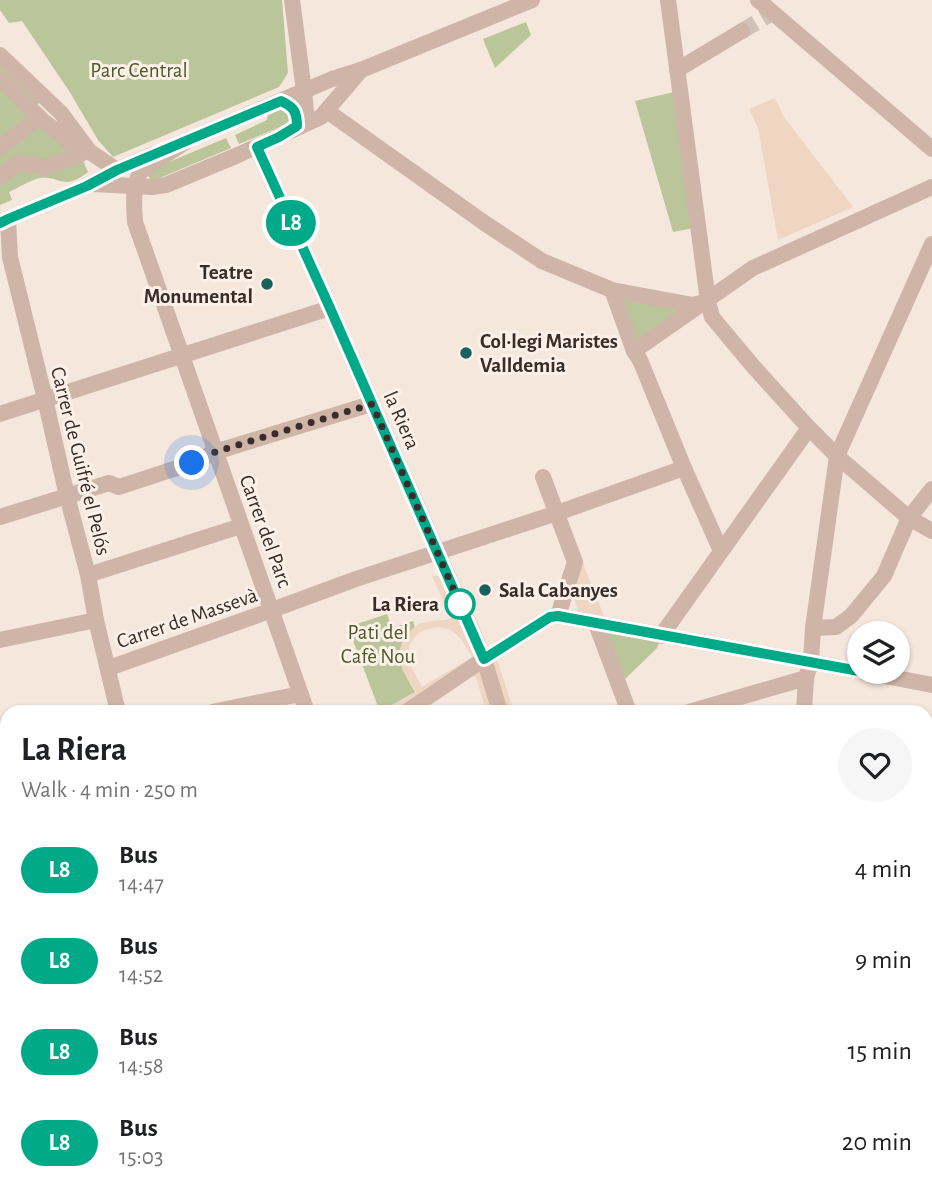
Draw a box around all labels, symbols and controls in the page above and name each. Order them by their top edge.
park label: Parc Central [90,60,188,81]
line badge: L8 [260,200,322,246]
text: L8 [280,211,302,235]
place label: Teatre Monumental [144,262,253,307]
marker: Teatre Monumental [259,276,275,292]
place label: Col·legi Maristes Valldemia [480,331,618,376]
marker: Col·legi Maristes Valldemia [458,345,474,361]
street label: Carrer de Guifré el Pelós [47,365,114,558]
street label: la Riera [380,388,424,453]
your location [174,445,209,480]
street label: Carrer del Parc [236,472,296,590]
place label: Sala Cabanyes [499,580,618,601]
marker: Sala Cabanyes [477,582,493,598]
street label: Carrer de Massevà [114,584,261,652]
marker: La Riera [445,589,475,619]
place label: La Riera [372,594,439,615]
map controls [847,621,910,684]
button: layers [847,621,910,684]
park label: Pati del Cafè Nou [341,622,416,667]
button: heart [838,728,912,802]
text: La Riera [21,734,127,767]
text: Walk · 4 min · 250 m [21,779,198,802]
text: Bus [119,842,158,868]
text: 4 min [855,856,912,882]
text: L8 [48,858,71,882]
text: 14:47 [119,873,164,896]
text: Bus [119,933,158,959]
text: 9 min [855,947,912,973]
text: L8 [48,949,71,973]
text: 14:52 [119,964,163,987]
text: Bus [119,1024,158,1050]
text: 15 min [847,1038,912,1064]
text: L8 [48,1040,71,1064]
text: 14:58 [119,1055,164,1078]
text: Bus [119,1115,158,1141]
text: 20 min [842,1129,912,1155]
text: L8 [48,1131,71,1155]
text: 15:03 [119,1146,163,1169]

